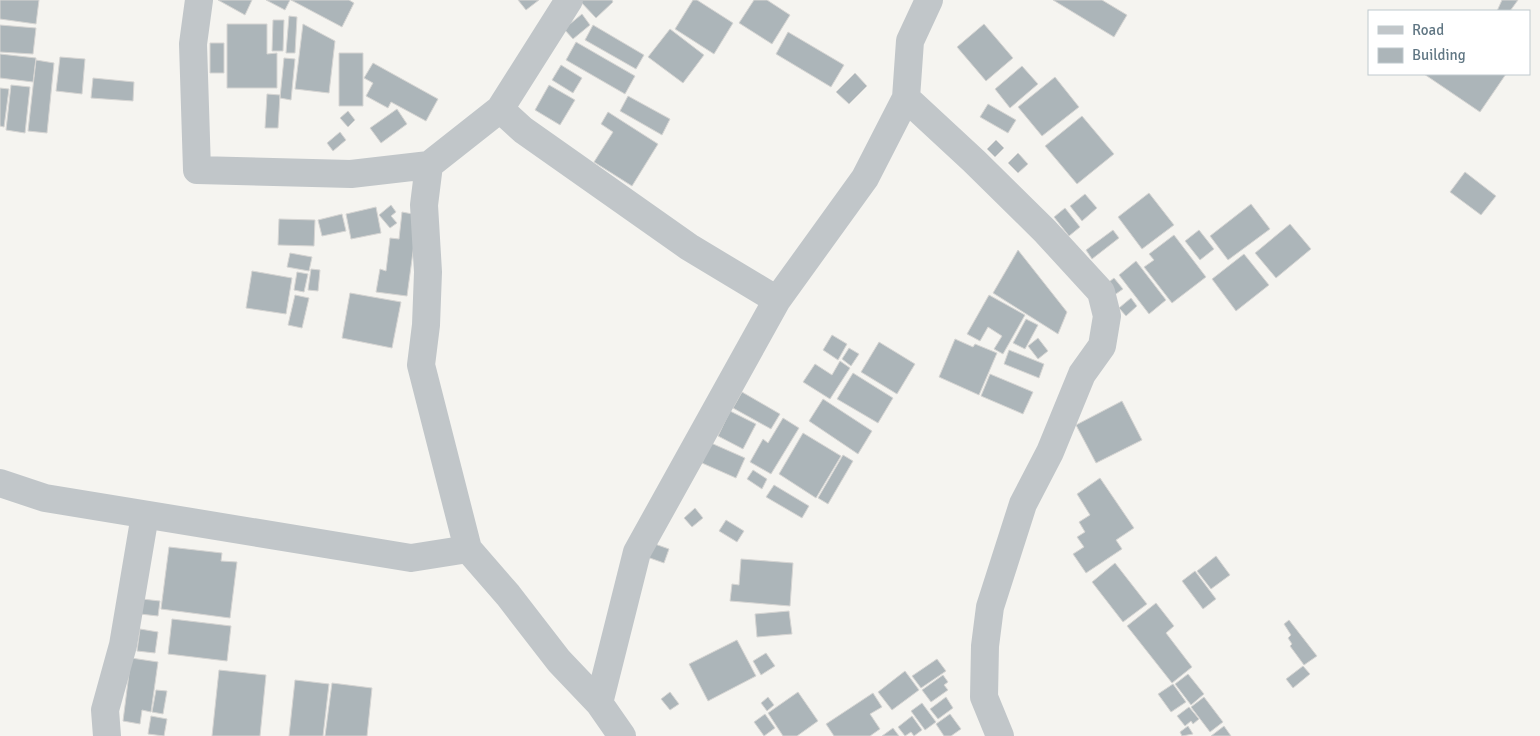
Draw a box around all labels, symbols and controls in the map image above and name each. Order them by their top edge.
legend [1368,10,1530,75]
text: Road [1412,21,1444,39]
text: Building [1412,46,1466,64]

